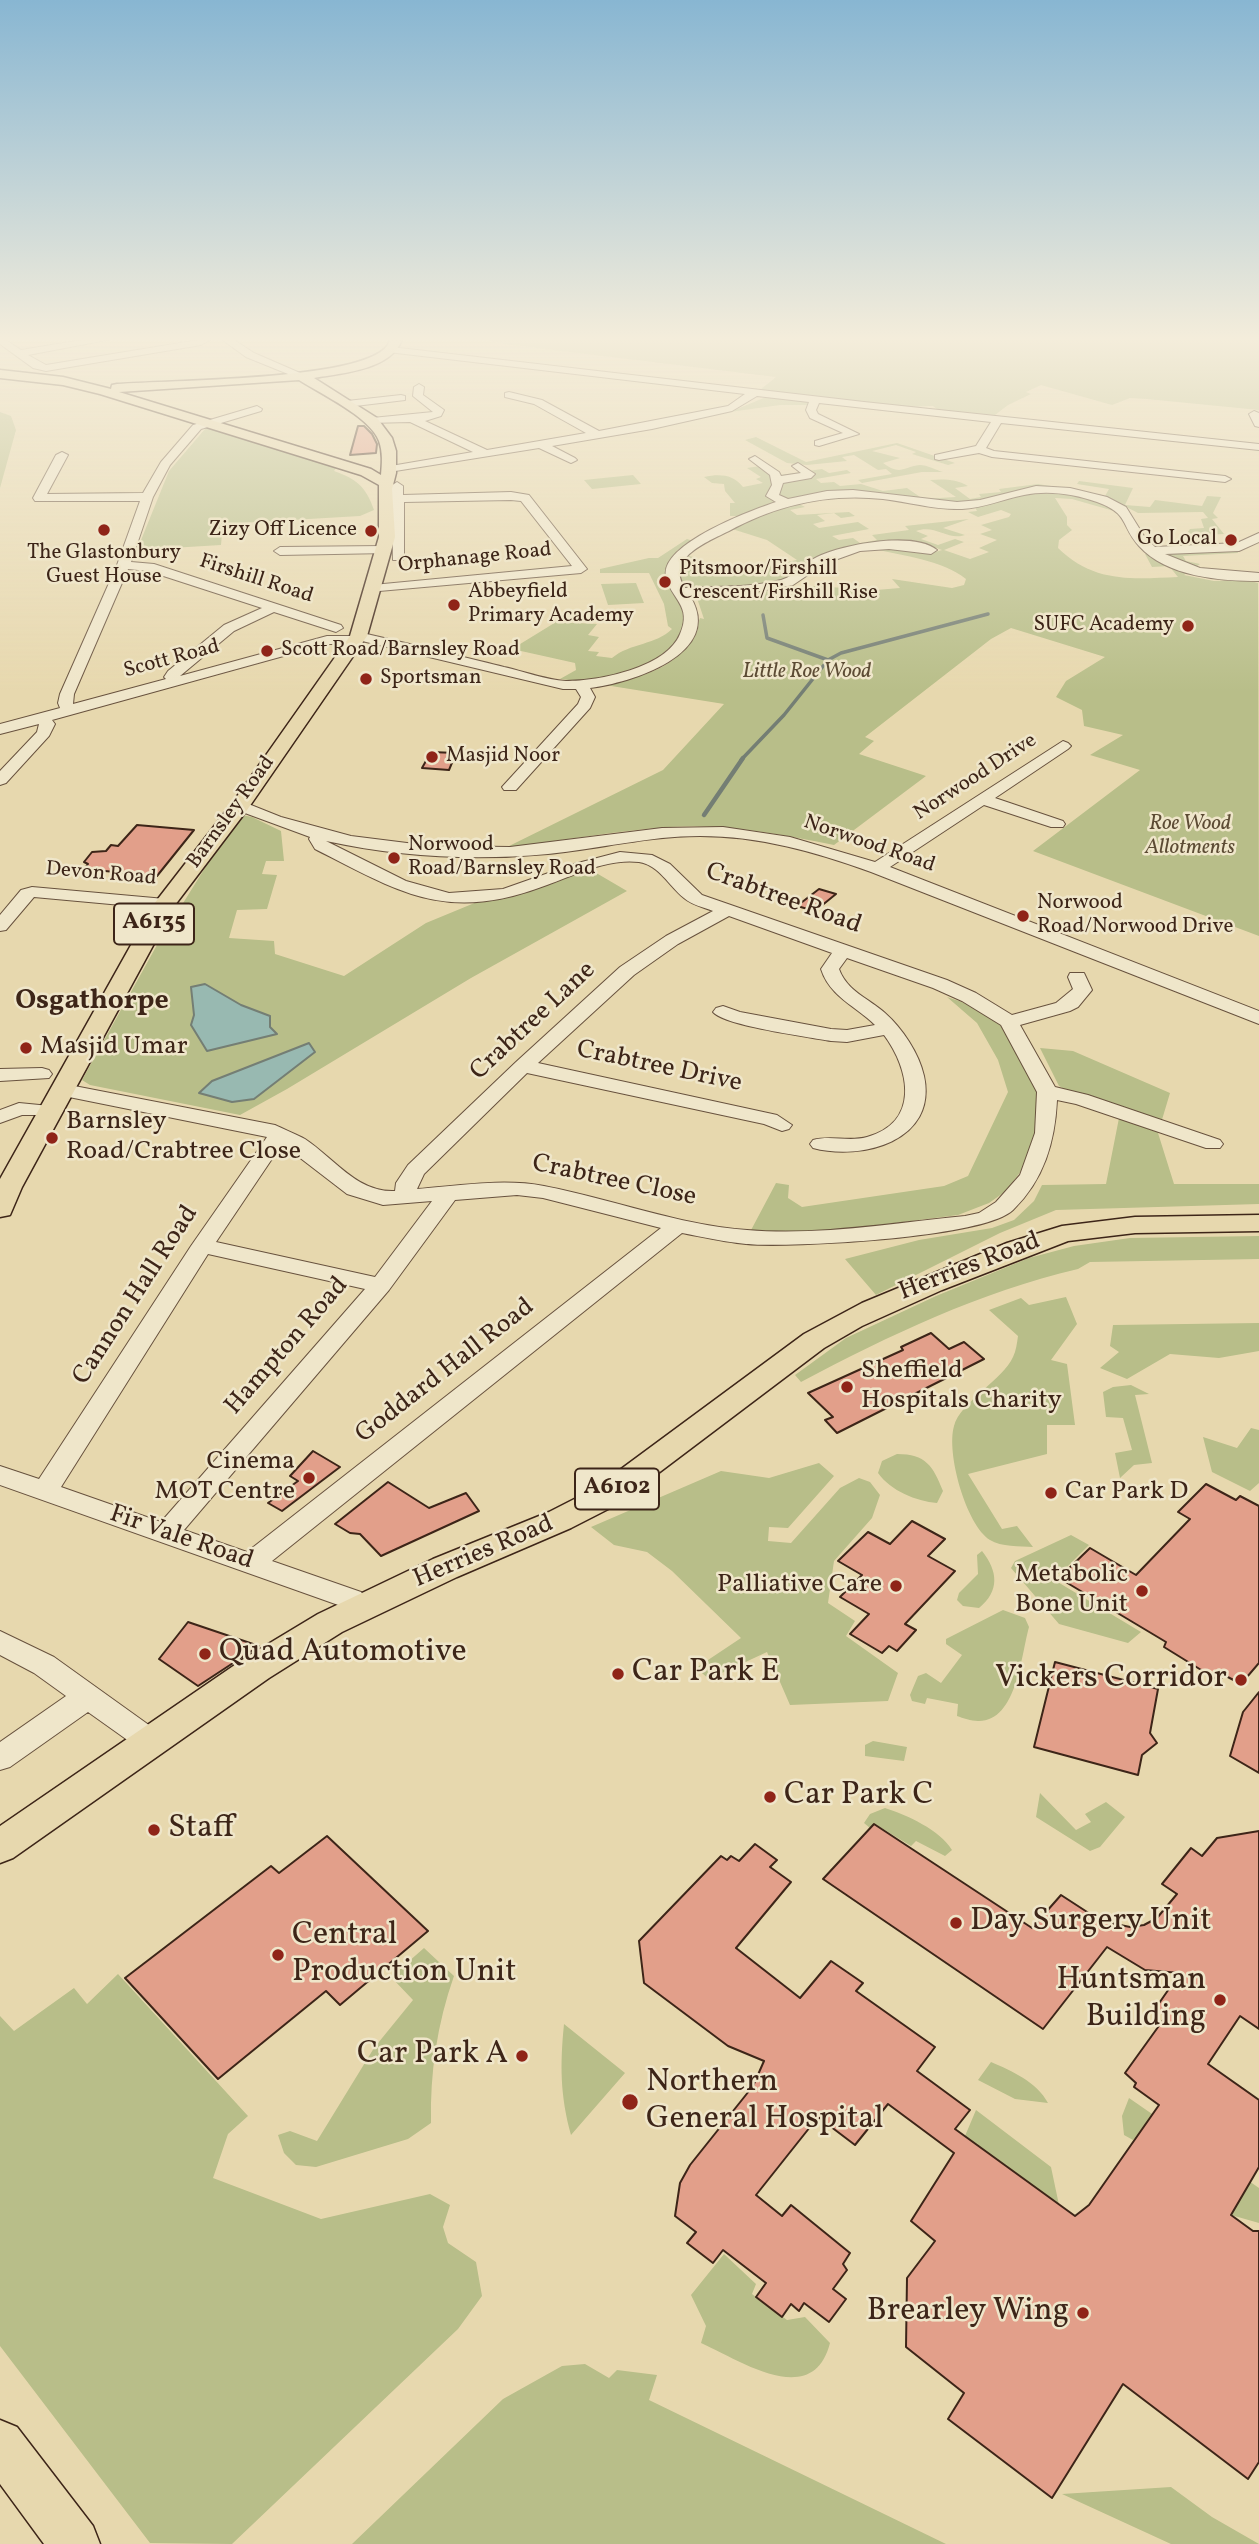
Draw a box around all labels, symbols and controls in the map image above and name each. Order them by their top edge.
place label: Zizy Off Licence [209,518,357,544]
marker: The Glastonbury Guest House [96,522,112,538]
marker: Zizy Off Licence [363,523,379,539]
place label: Go Local [1137,527,1217,553]
marker: Go Local [1223,532,1239,548]
street label: Orphanage Road [397,538,553,580]
place label: The Glastonbury Guest House [27,541,181,591]
street label: Firshill Road [196,550,316,610]
place label: Pitsmoor/Firshill Crescent/Firshill Rise [679,557,878,607]
marker: Pitsmoor/Firshill Crescent/Firshill Rise [657,574,673,590]
place label: Abbeyfield Primary Academy [468,580,634,630]
marker: Abbeyfield Primary Academy [446,597,462,613]
place label: SUFC Academy [1033,613,1174,639]
marker: SUFC Academy [1180,618,1196,634]
street label: Scott Road [121,635,223,685]
place label: Scott Road/Barnsley Road [281,638,520,664]
marker: Scott Road/Barnsley Road [259,643,275,659]
park label: Little Roe Wood [743,660,871,686]
place label: Sportsman [380,666,482,692]
marker: Sportsman [358,671,374,687]
street label: Norwood Drive [910,729,1042,827]
place label: Masjid Noor [446,744,560,770]
marker: Masjid Noor [424,749,440,765]
street label: Barnsley Road [183,752,281,874]
street label: Norwood Road [800,811,938,879]
park label: Roe Wood Allotments [1145,812,1235,862]
place label: Norwood Road/Barnsley Road [408,833,596,883]
marker: Norwood Road/Barnsley Road [386,850,402,866]
street label: Crabtree Road [701,857,865,943]
street label: Devon Road [44,858,158,892]
place label: Norwood Road/Norwood Drive [1037,891,1233,941]
road number: A6135 [114,904,194,944]
marker: Norwood Road/Norwood Drive [1015,908,1031,924]
street label: Crabtree Lane [465,956,603,1088]
district label: Osgathorpe [15,986,169,1020]
place label: Masjid Umar [40,1032,188,1064]
street label: Crabtree Drive [573,1035,745,1101]
marker: Masjid Umar [18,1040,34,1056]
place label: Barnsley Road/Crabtree Close [66,1107,301,1168]
marker: Barnsley Road/Crabtree Close [44,1130,60,1146]
street label: Crabtree Close [529,1149,699,1215]
street label: Cannon Hall Road [67,1200,207,1392]
street label: Herries Road [895,1227,1045,1309]
street label: Hampton Road [220,1272,356,1422]
street label: Goddard Hall Road [351,1293,541,1451]
place label: Sheffield Hospitals Charity [861,1356,1062,1418]
marker: Sheffield Hospitals Charity [839,1379,855,1395]
place label: Cinema MOT Centre [154,1447,295,1508]
road number: A6102 [575,1469,659,1510]
marker: Cinema MOT Centre [301,1470,317,1486]
place label: Car Park D [1065,1477,1188,1509]
marker: Car Park D [1043,1485,1059,1501]
street label: Fir Vale Road [105,1500,257,1578]
street label: Herries Road [409,1510,559,1596]
place label: Metabolic Bone Unit [1015,1560,1128,1622]
place label: Palliative Care [717,1570,882,1602]
marker: Palliative Care [888,1578,904,1594]
marker: Metabolic Bone Unit [1134,1583,1150,1599]
place label: Quad Automotive [219,1635,467,1673]
marker: Quad Automotive [197,1646,213,1662]
place label: Car Park E [632,1655,780,1693]
place label: Vickers Corridor [995,1661,1227,1699]
marker: Car Park E [610,1666,626,1682]
marker: Vickers Corridor [1233,1672,1249,1688]
place label: Car Park C [784,1778,933,1816]
marker: Car Park C [762,1789,778,1805]
place label: Staff [168,1811,234,1849]
marker: Staff [146,1822,162,1838]
place label: Day Surgery Unit [970,1904,1211,1942]
marker: Day Surgery Unit [948,1915,964,1931]
place label: Central Production Unit [292,1918,516,1993]
marker: Central Production Unit [270,1947,286,1963]
place label: Huntsman Building [1056,1963,1206,2038]
marker: Huntsman Building [1212,1992,1228,2008]
place label: Car Park A [357,2037,508,2075]
marker: Car Park A [514,2048,530,2064]
place label: Northern General Hospital [646,2065,884,2140]
marker: Northern General Hospital [620,2092,640,2112]
place label: Brearley Wing [867,2294,1069,2332]
marker: Brearley Wing [1075,2305,1091,2321]

